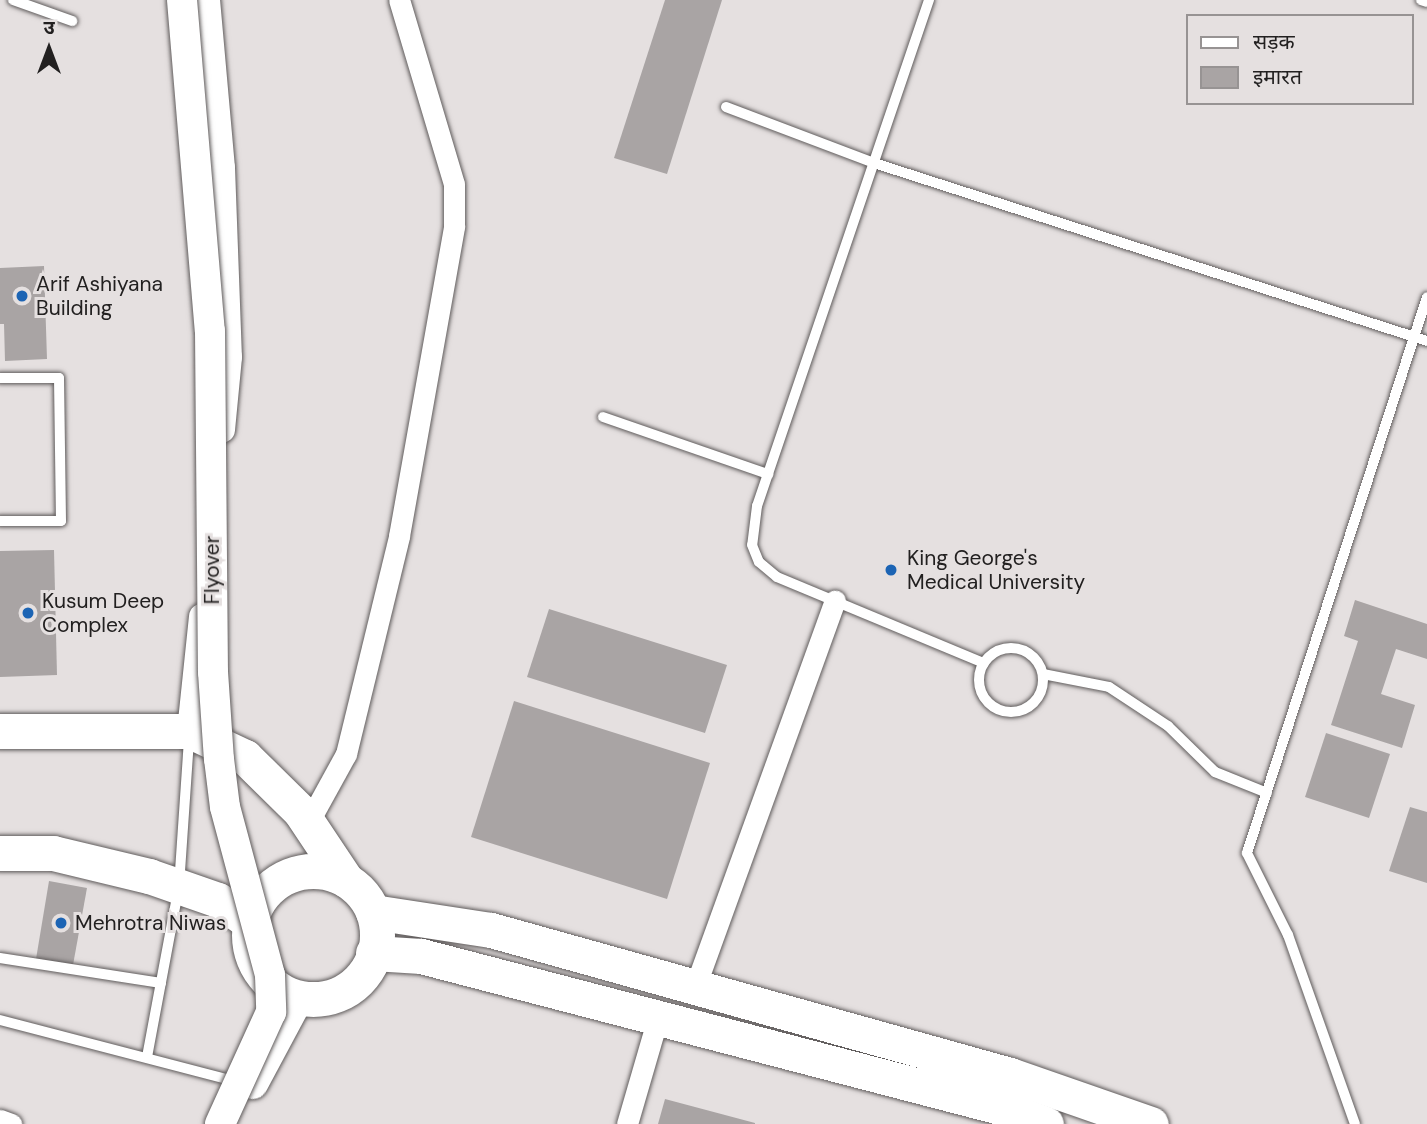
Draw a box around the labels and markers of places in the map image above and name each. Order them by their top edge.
place label: Arif Ashiyana Building [36,271,163,321]
marker: Arif Ashiyana Building [14,288,30,304]
place label: King George's Medical University [907,545,1085,595]
marker: King George's Medical University [881,560,901,580]
place label: Kusum Deep Complex [42,588,164,638]
marker: Kusum Deep Complex [20,605,36,621]
place label: Mehrotra Niwas [75,910,226,936]
marker: Mehrotra Niwas [53,915,69,931]

